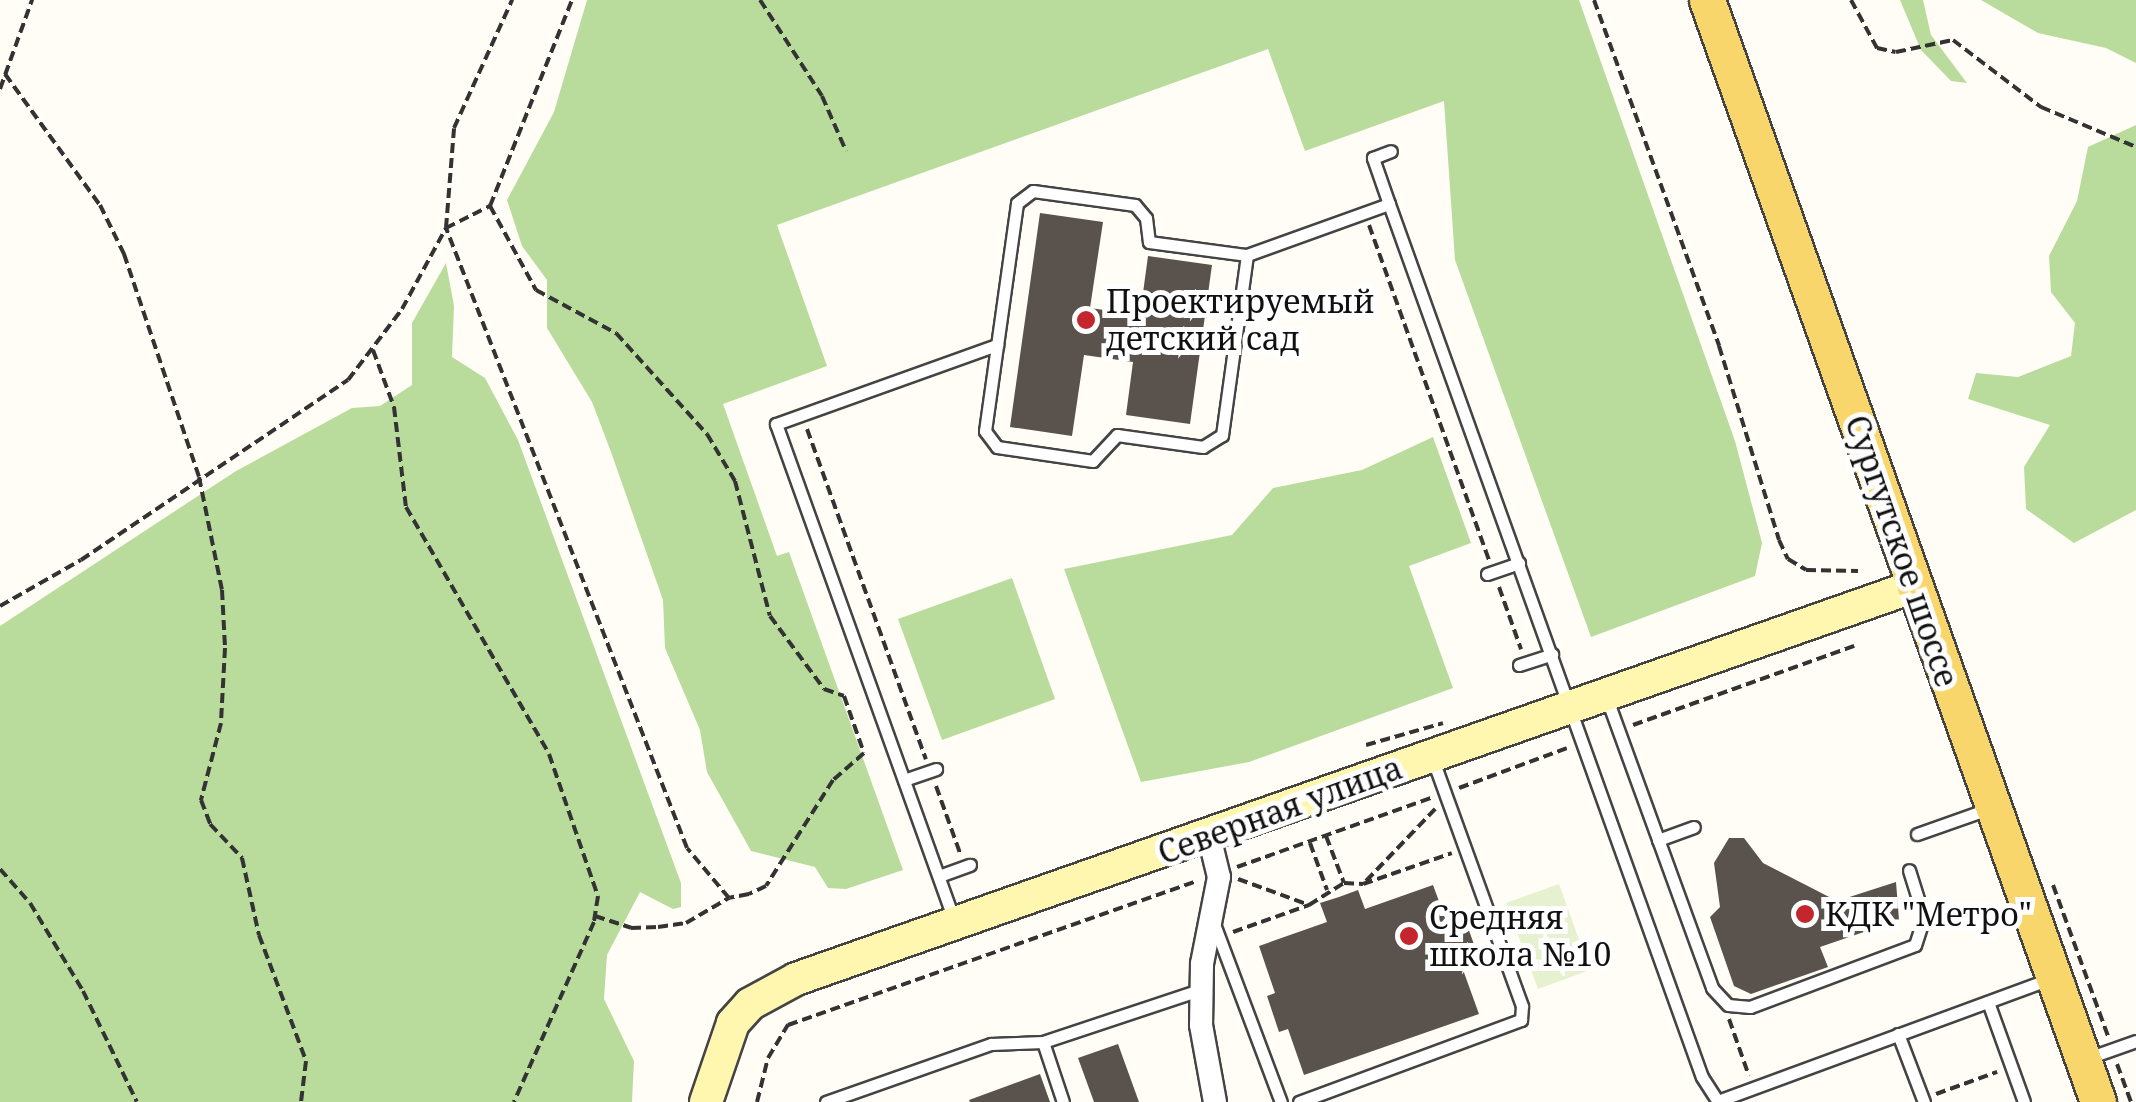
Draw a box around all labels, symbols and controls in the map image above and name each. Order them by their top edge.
place label: Проектируемый детский сад [1106,283,1375,358]
marker: Проектируемый детский сад [1075,309,1097,331]
street label: Сургутское шоссе [1838,410,1966,692]
street label: Северная улица [1153,748,1407,872]
place label: КДК "Метро" [1825,895,2032,933]
place label: Средняя школа №10 [1429,899,1611,974]
marker: КДК "Метро" [1794,903,1816,925]
marker: Средняя школа №10 [1398,925,1420,947]

